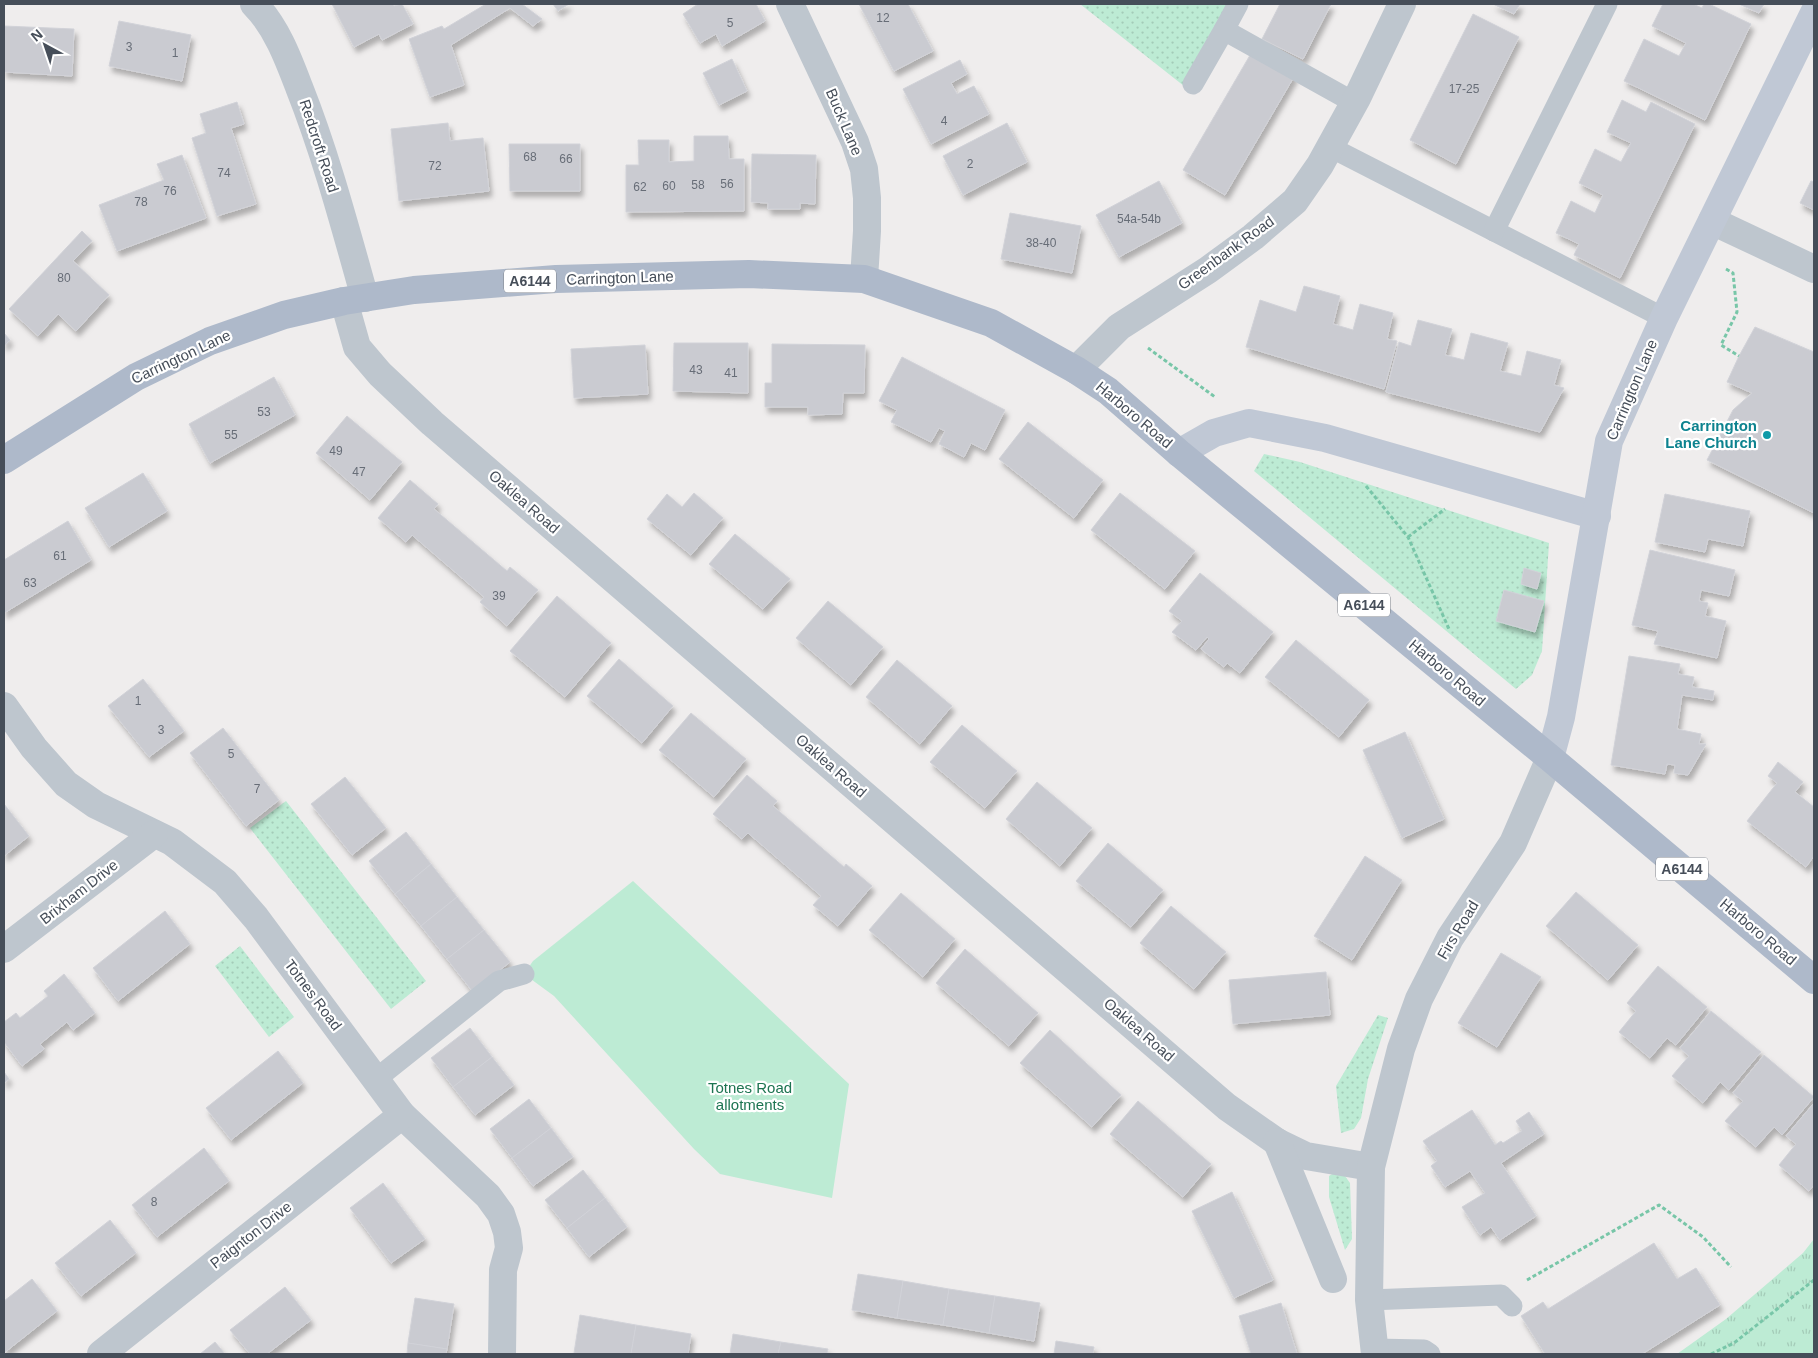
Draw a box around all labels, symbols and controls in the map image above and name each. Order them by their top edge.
house number: 12 [876,11,890,25]
house number: 5 [727,16,734,30]
north arrow [20,20,70,70]
text: N [28,26,46,44]
house number: 3 [126,40,133,54]
house number: 1 [172,46,179,60]
house number: 17-25 [1449,82,1480,96]
street label: Buck Lane [823,86,866,158]
street label: Redcroft Road [296,97,343,194]
house number: 4 [941,114,948,128]
house number: 68 [523,150,537,164]
house number: 66 [559,152,573,166]
house number: 2 [967,157,974,171]
house number: 72 [428,159,442,173]
house number: 74 [217,166,231,180]
house number: 56 [720,177,734,191]
house number: 58 [691,178,705,192]
house number: 60 [662,179,676,193]
house number: 62 [633,180,647,194]
house number: 76 [163,184,177,198]
house number: 78 [134,195,148,209]
house number: 54a-54b [1117,212,1161,226]
street label: Greenbank Road [1174,212,1277,293]
house number: 38-40 [1026,236,1057,250]
street label: Carrington Lane [566,267,674,288]
road number: A6144 [504,270,556,292]
house number: 80 [57,271,71,285]
street label: Carrington Lane [128,326,233,387]
street label: Carrington Lane [1603,337,1660,443]
house number: 43 [689,363,703,377]
house number: 41 [724,366,738,380]
street label: Harboro Road [1093,378,1176,451]
house number: 53 [257,405,271,419]
place label: Carrington Lane Church [1665,417,1757,451]
house number: 55 [224,428,238,442]
marker: Carrington Lane Church [1761,429,1773,441]
house number: 49 [329,444,343,458]
house number: 47 [352,465,366,479]
street label: Oaklea Road [486,466,563,537]
house number: 61 [53,549,67,563]
house number: 63 [23,576,37,590]
house number: 39 [492,589,506,603]
road number: A6144 [1338,594,1390,616]
street label: Harboro Road [1406,636,1489,709]
house number: 1 [135,694,142,708]
house number: 3 [158,723,165,737]
street label: Oaklea Road [793,730,870,801]
house number: 5 [228,747,235,761]
house number: 7 [254,782,261,796]
street label: Brixham Drive [36,856,121,927]
road number: A6144 [1656,858,1708,881]
street label: Harboro Road [1717,895,1800,968]
street label: Firs Road [1434,897,1482,962]
street label: Totnes Road [281,956,346,1033]
street label: Oaklea Road [1101,994,1178,1065]
park label: Totnes Road allotments [708,1079,792,1113]
house number: 8 [151,1195,158,1209]
street label: Paignton Drive [207,1198,295,1272]

